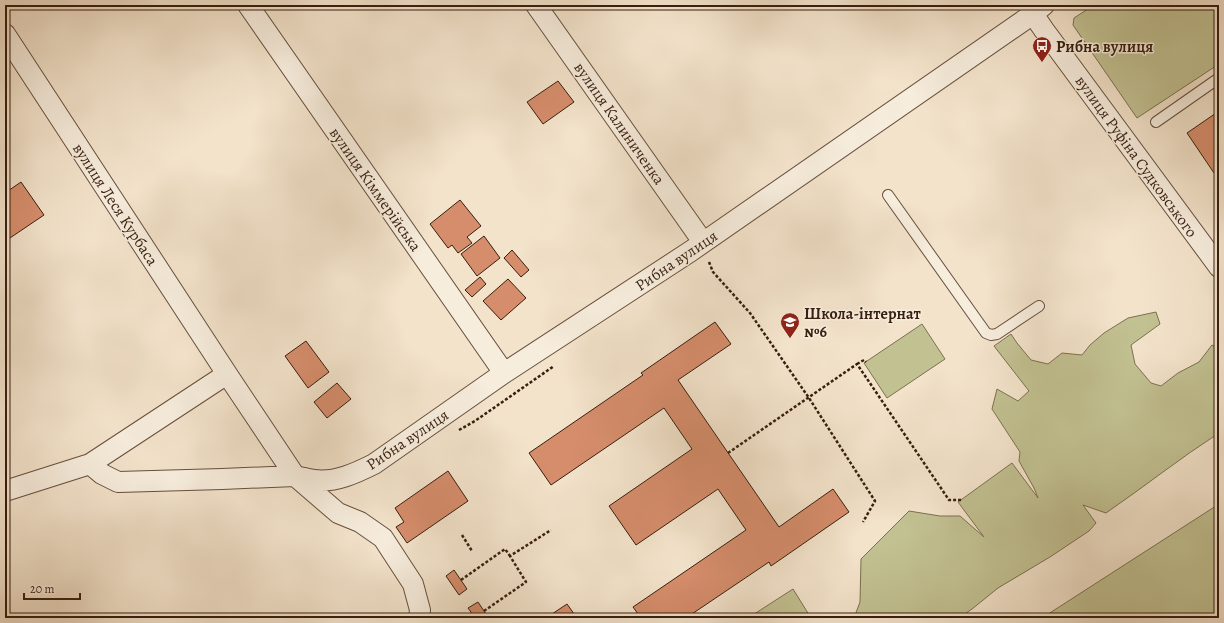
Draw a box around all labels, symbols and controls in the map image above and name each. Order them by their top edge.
bus stop icon: Рибна вулиця [1031,35,1053,63]
place label: Рибна вулиця [1056,36,1153,58]
street label: вулиця Калиниченка [569,58,670,190]
street label: вулиця Руфіна Судковського [1070,71,1203,242]
street label: вулиця Кіммерійська [324,123,427,257]
street label: вулиця Леся Курбаса [67,139,163,271]
street label: Рибна вулиця [631,225,722,297]
place label: Школа-інтернат №6 [804,303,922,343]
school or university icon: Школа-інтернат №6 [779,311,801,339]
street label: Рибна вулиця [362,404,453,476]
scale bar [24,575,80,601]
text: 20 m [30,581,54,597]

